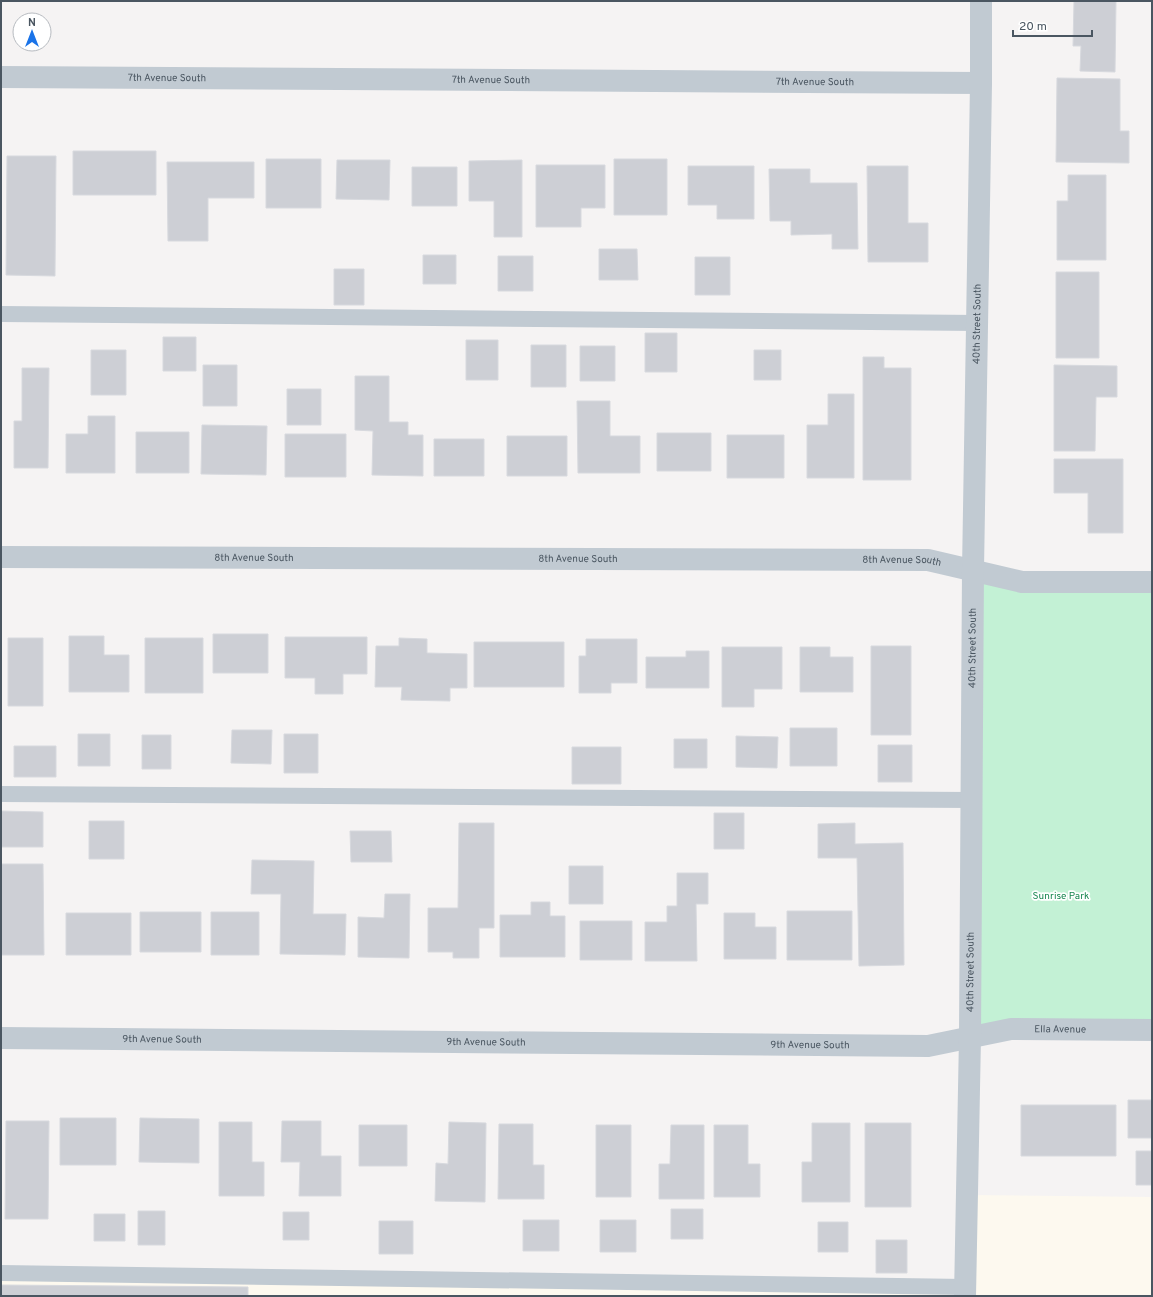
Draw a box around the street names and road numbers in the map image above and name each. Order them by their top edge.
street label: 7th Avenue South [128,71,206,85]
street label: 7th Avenue South [452,73,530,87]
street label: 7th Avenue South [776,75,854,89]
street label: 40th Street South [970,284,984,364]
street label: 8th Avenue South [214,551,294,564]
street label: 8th Avenue South [538,552,618,565]
street label: 8th Avenue South [862,553,943,569]
street label: 40th Street South [966,608,979,688]
street label: 40th Street South [964,932,977,1012]
street label: Ella Avenue [1034,1023,1086,1036]
street label: 9th Avenue South [122,1033,202,1046]
street label: 9th Avenue South [446,1035,526,1049]
street label: 9th Avenue South [770,1038,850,1052]

